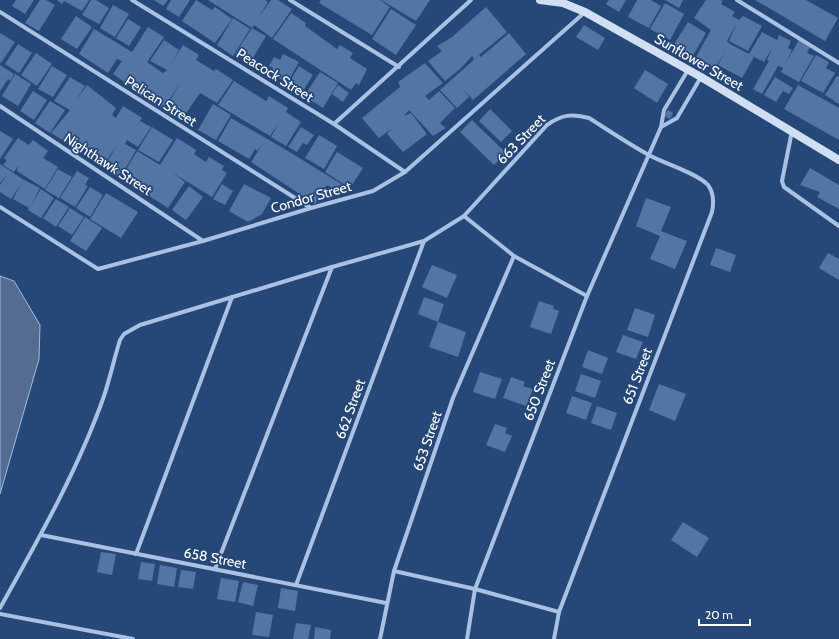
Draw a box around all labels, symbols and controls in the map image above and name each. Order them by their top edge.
street label: Sunflower Street [651,29,747,95]
street label: Peacock Street [233,44,317,106]
street label: Pelican Street [122,72,200,130]
street label: 663 Street [493,110,549,168]
street label: Nighthawk Street [61,129,156,199]
street label: Condor Street [269,177,354,217]
street label: 651 Street [618,345,656,407]
street label: 650 Street [519,356,559,423]
street label: 662 Street [331,376,369,441]
street label: 653 Street [408,408,446,473]
street label: 658 Street [182,543,248,573]
scale bar [699,601,750,627]
text: 20 m [705,607,733,622]

